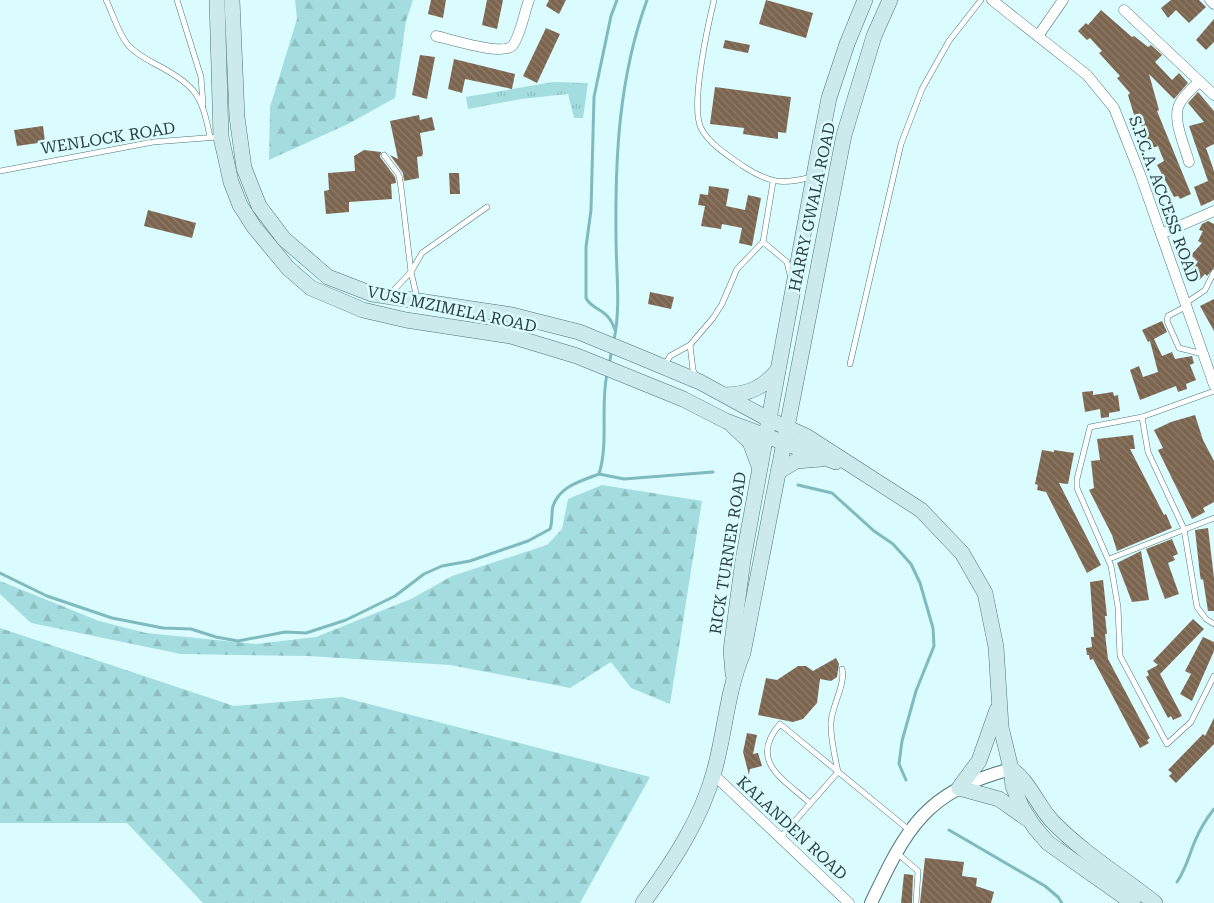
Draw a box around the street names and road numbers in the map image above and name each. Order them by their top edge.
street label: S.P.C.A. ACCESS ROAD [1125,113,1203,285]
street label: WENLOCK ROAD [39,118,177,158]
street label: HARRY GWALA ROAD [785,121,839,293]
street label: VUSI MZIMELA ROAD [366,282,538,336]
street label: RICK TURNER ROAD [706,470,750,636]
street label: KALANDEN ROAD [733,772,851,884]

